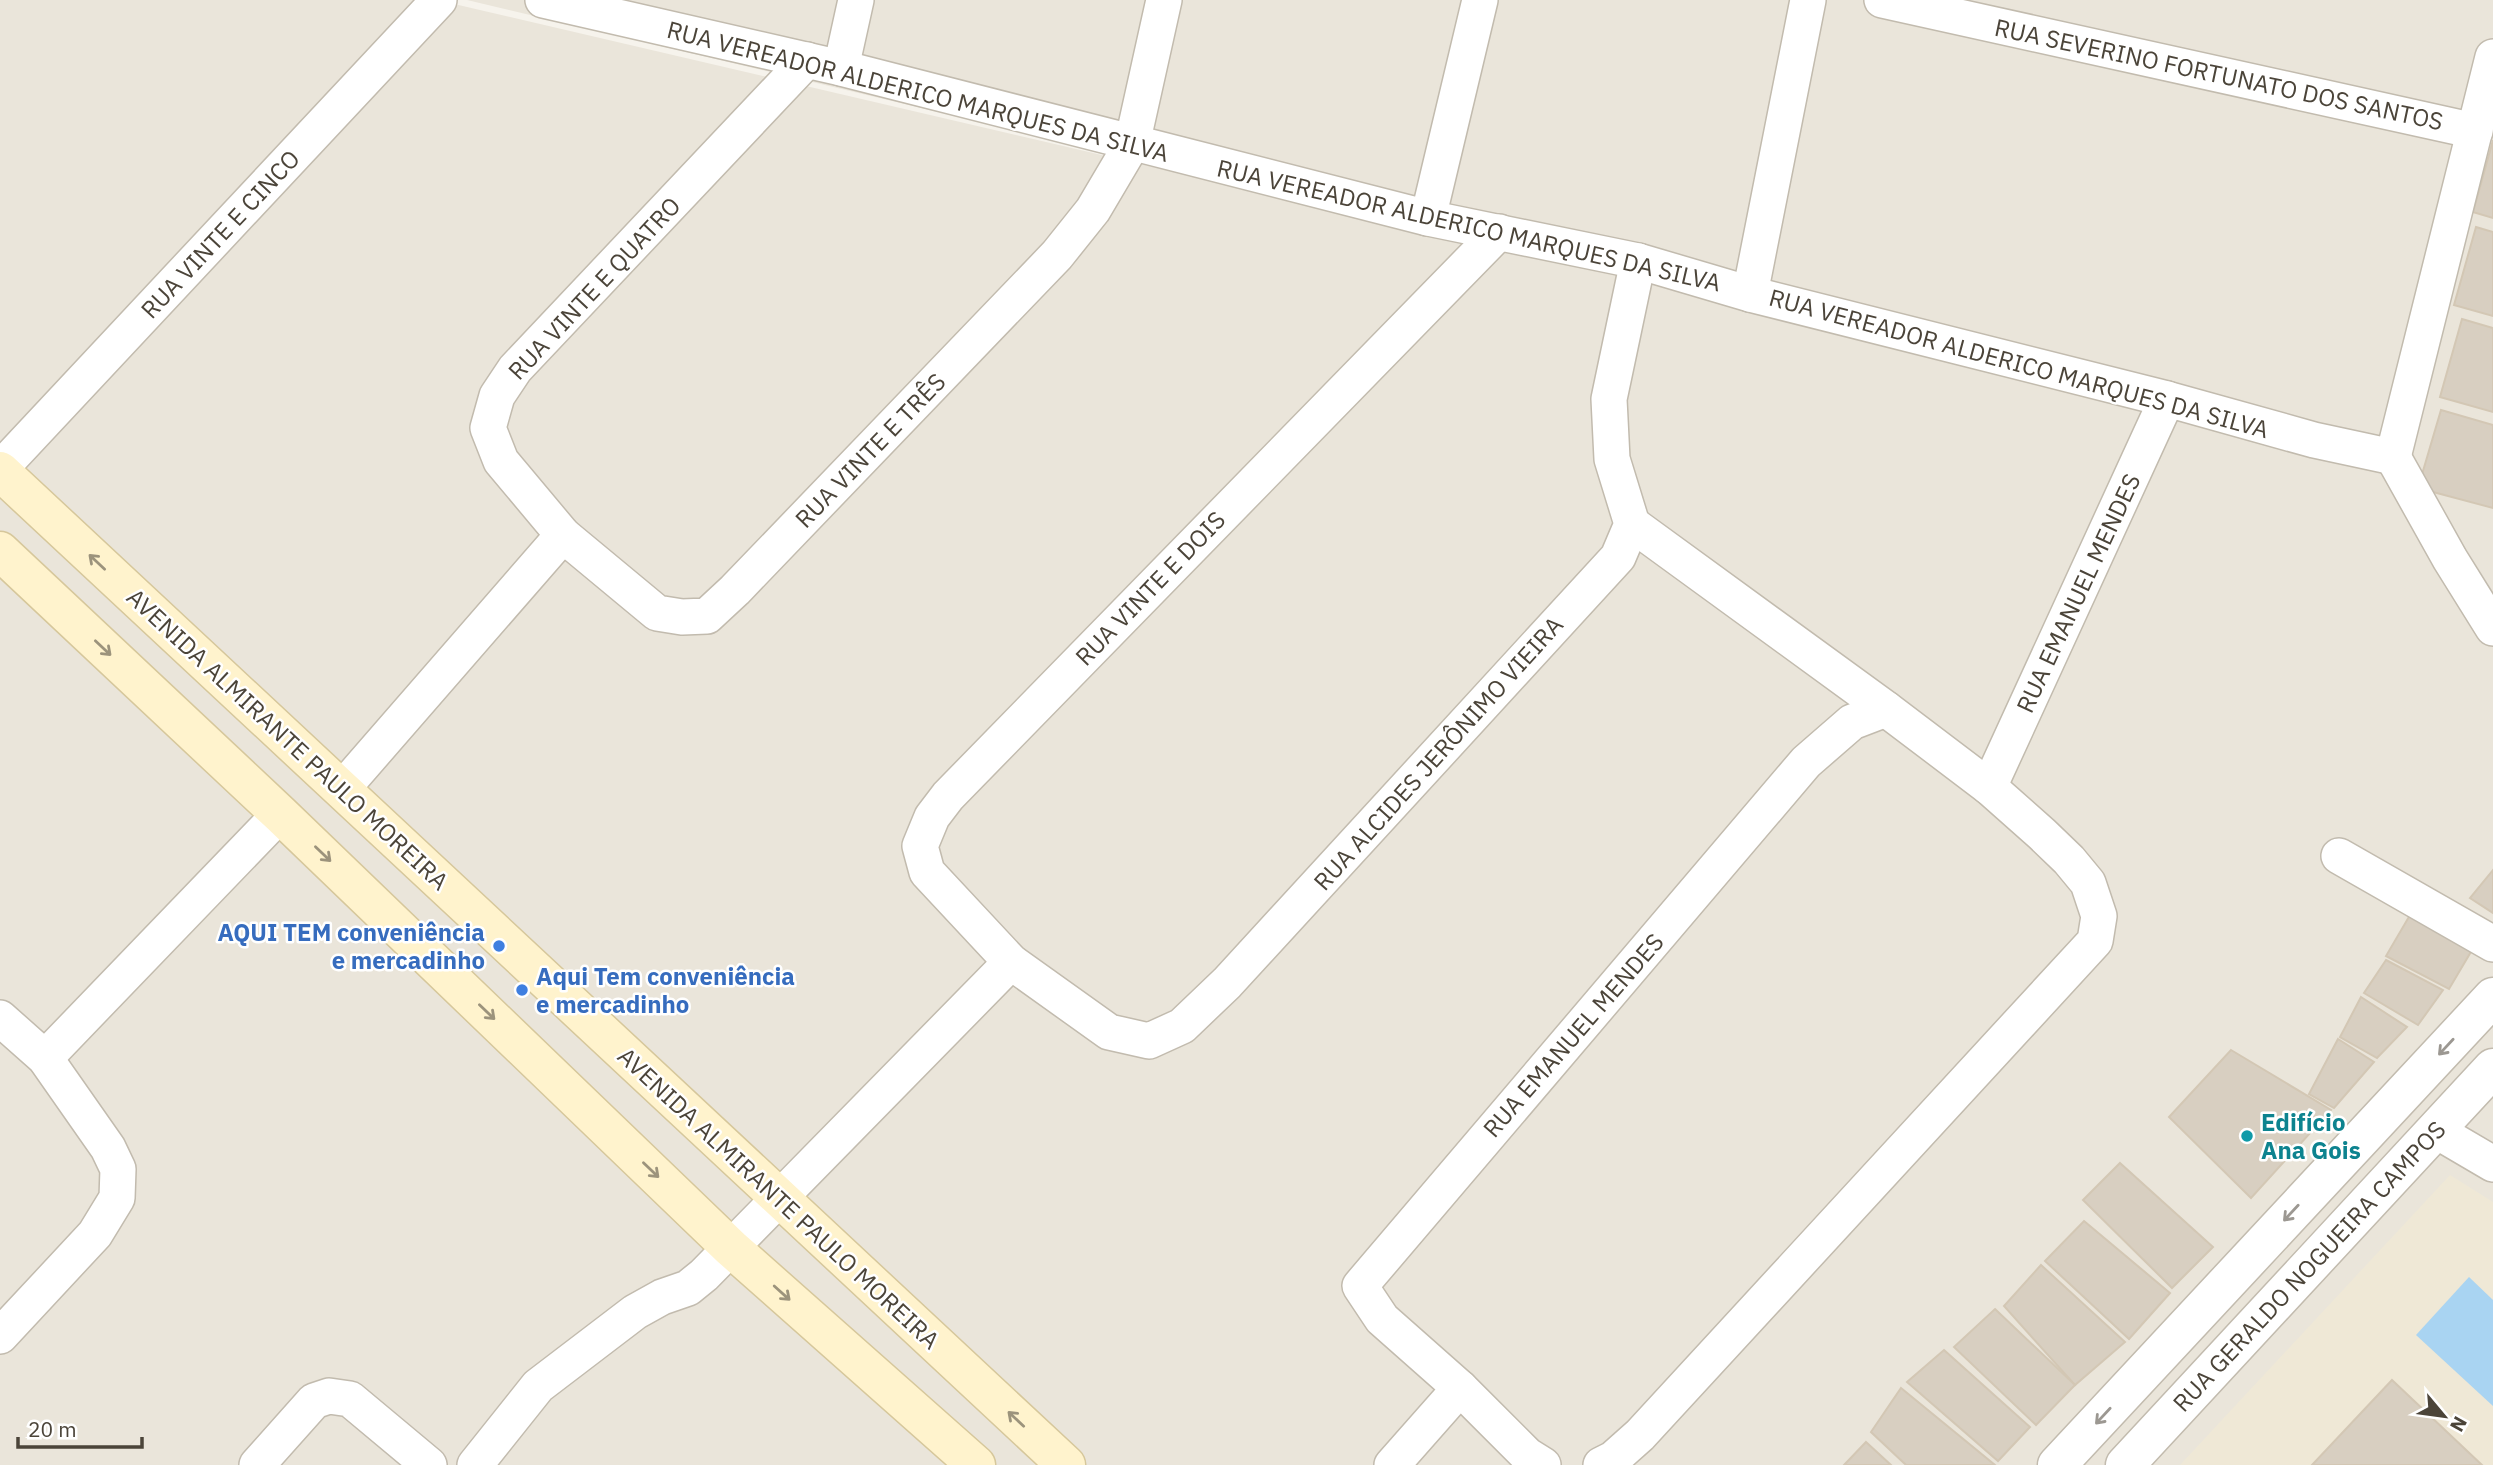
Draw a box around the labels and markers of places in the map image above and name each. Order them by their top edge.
place label: AQUI TEM conveniência e mercadinho [218,916,485,976]
marker: AQUI TEM conveniência e mercadinho [491,938,507,954]
place label: Aqui Tem conveniência e mercadinho [536,960,795,1020]
marker: Aqui Tem conveniência e mercadinho [514,982,530,998]
place label: Edifício Ana Gois [2261,1106,2361,1166]
marker: Edifício Ana Gois [2239,1128,2255,1144]

